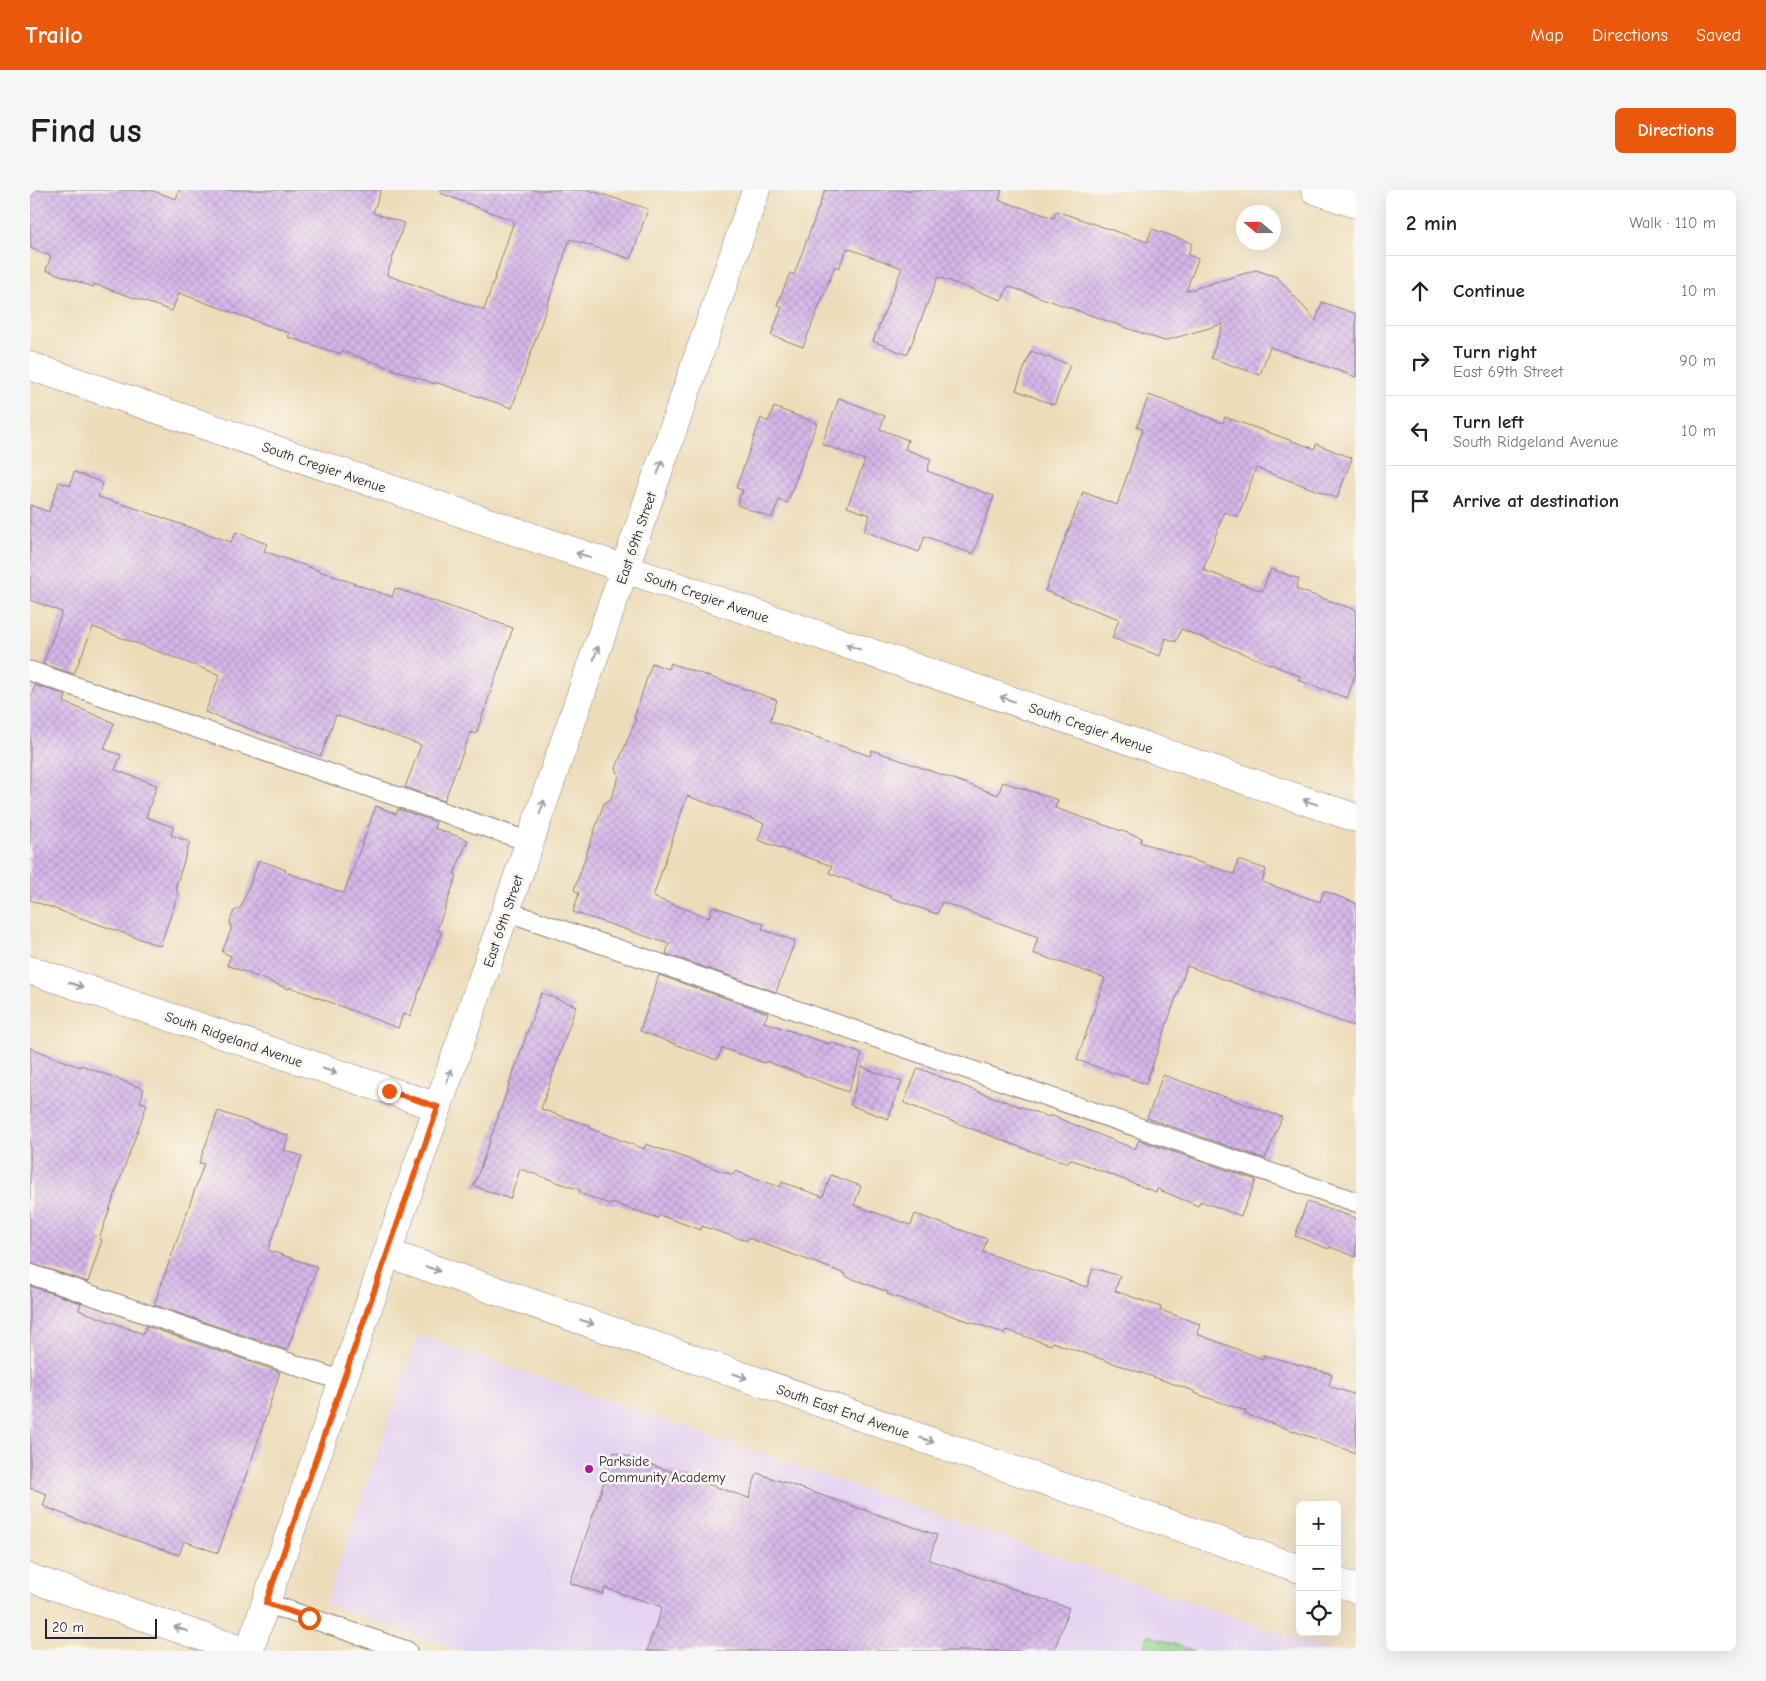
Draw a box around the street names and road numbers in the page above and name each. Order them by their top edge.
street label: South Cregier Avenue [260,438,388,497]
street label: East 69th Street [613,489,661,587]
street label: South Cregier Avenue [643,568,771,627]
street label: South Cregier Avenue [1027,699,1155,758]
street label: East 69th Street [480,872,528,970]
street label: South Ridgeland Avenue [163,1008,305,1071]
street label: South East End Avenue [774,1381,912,1442]

